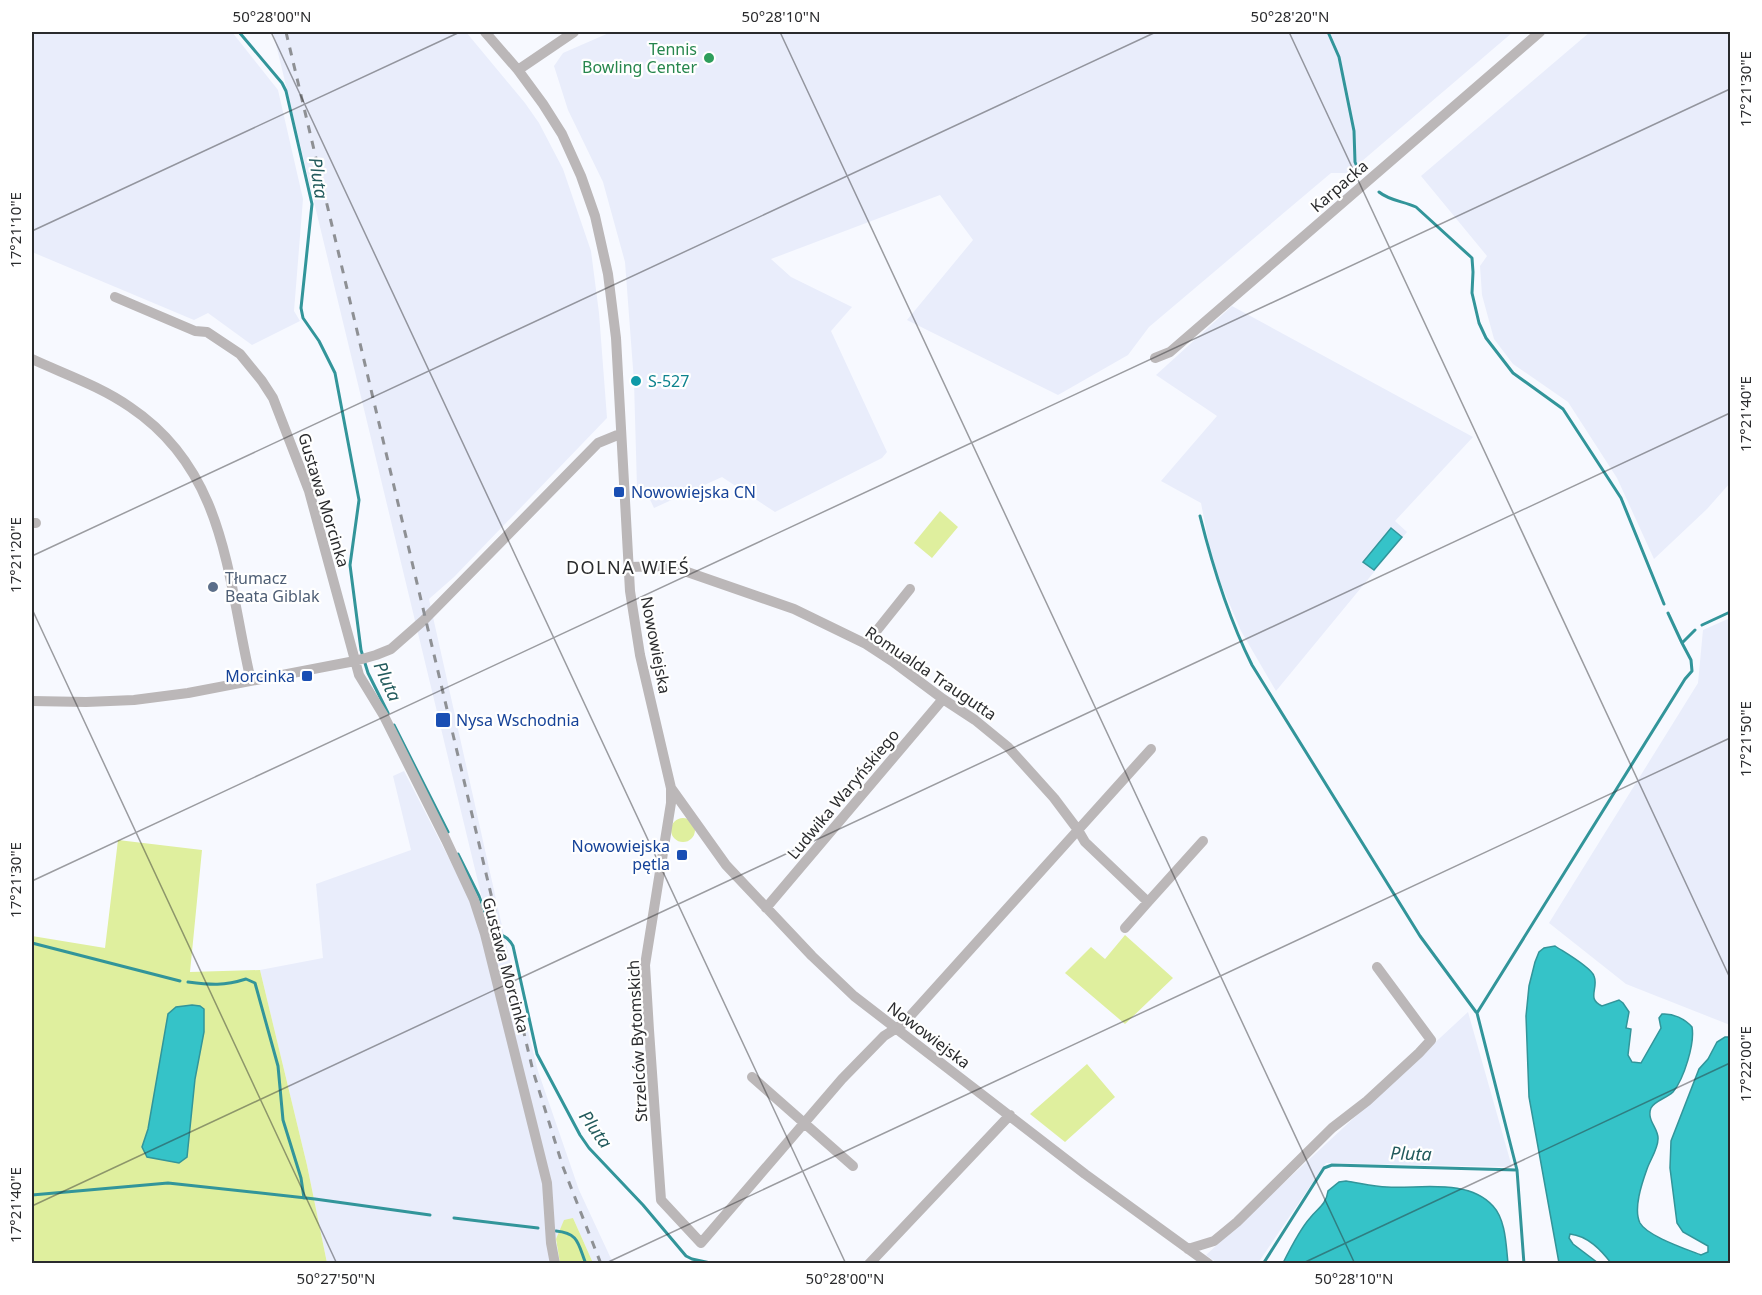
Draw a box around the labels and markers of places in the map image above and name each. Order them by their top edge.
place label: Tennis Bowling Center [582,38,697,78]
marker: Tennis Bowling Center [702,51,716,65]
place label: S-527 [648,370,689,392]
marker: S-527 [629,374,643,388]
place label: Nowowiejska CN [631,481,756,503]
marker: Nowowiejska CN [612,485,626,499]
place label: Tłumacz Beata Giblak [225,567,320,607]
marker: Tłumacz Beata Giblak [206,580,220,594]
place label: Morcinka [225,665,295,687]
marker: Morcinka [300,669,314,683]
place label: Nysa Wschodnia [456,709,580,731]
marker: Nysa Wschodnia [434,711,452,729]
place label: Nowowiejska pętla [572,835,670,875]
marker: Nowowiejska pętla [675,848,689,862]

